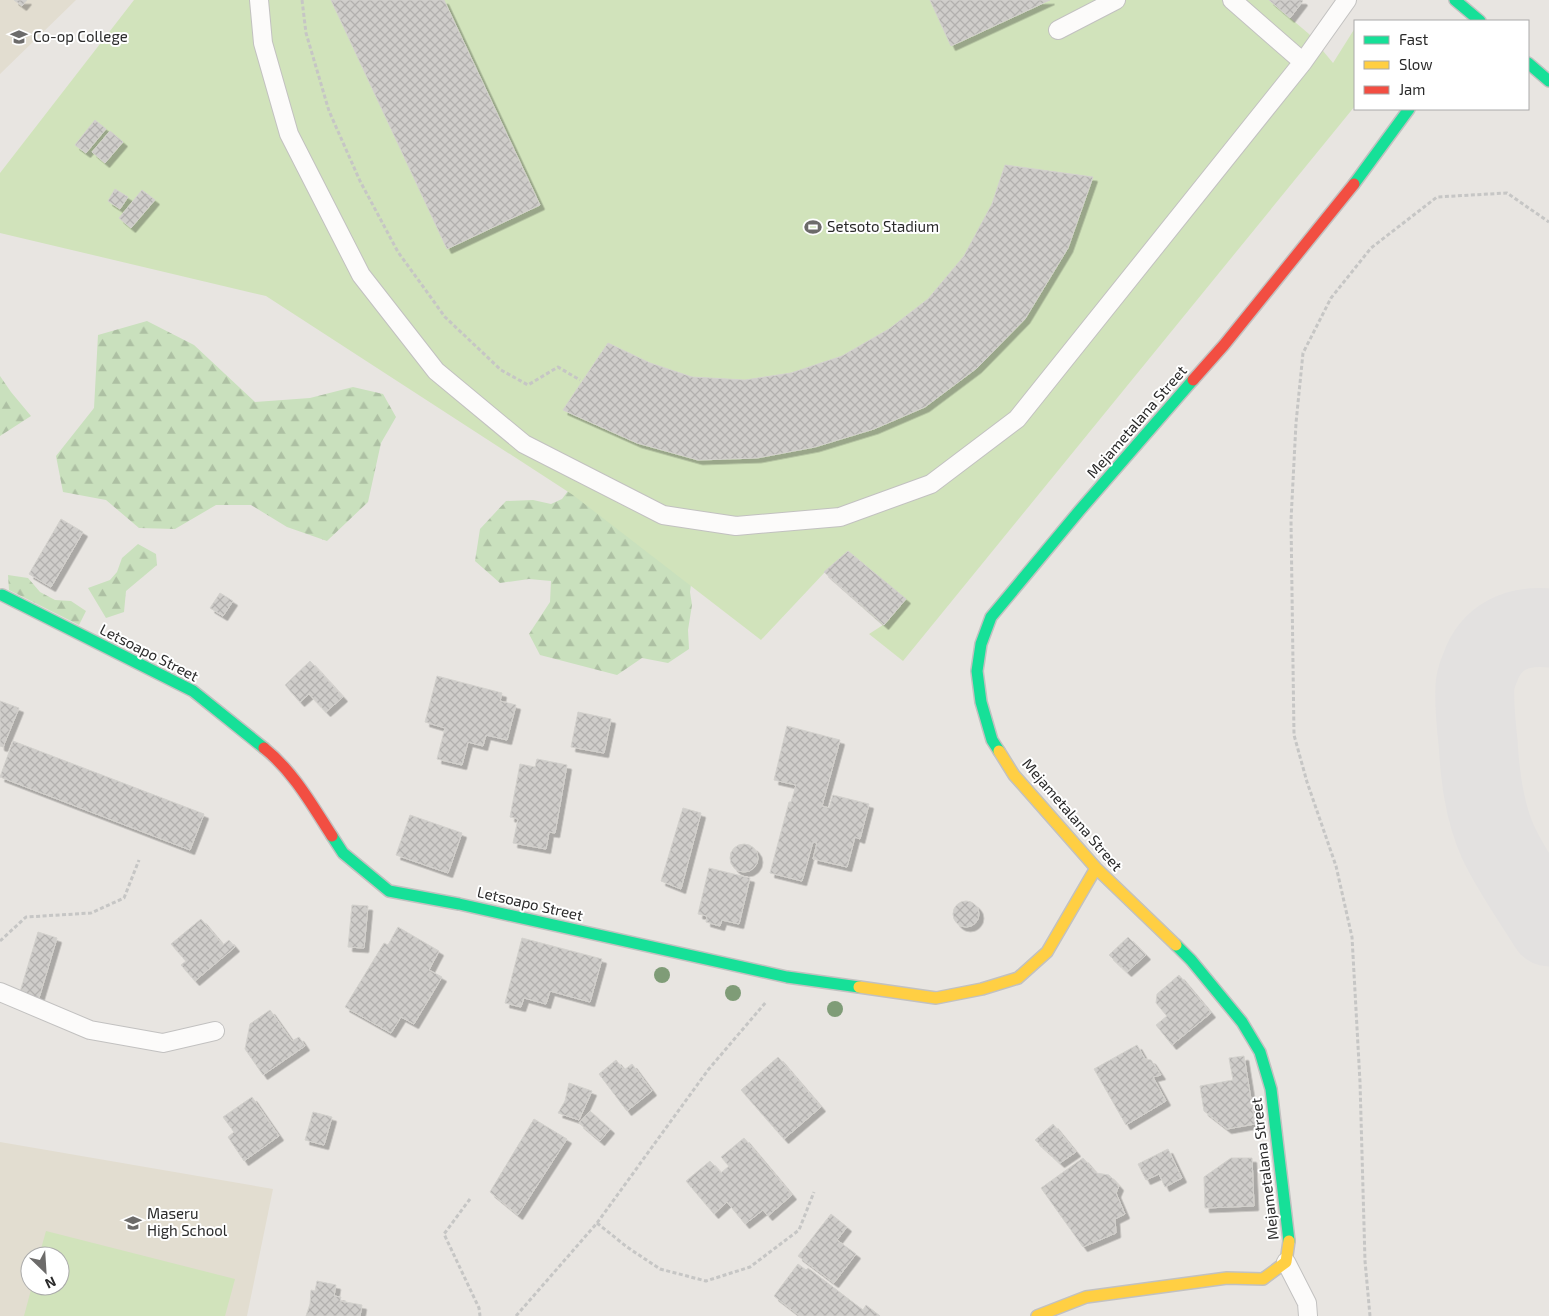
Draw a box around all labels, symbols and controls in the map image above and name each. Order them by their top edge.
legend [1354,20,1529,110]
school or university icon: Co-op College [9,27,29,47]
place label: Co-op College [33,27,128,45]
text: Fast [1399,30,1429,48]
text: Slow [1399,55,1433,73]
text: Jam [1399,80,1425,98]
sports icon: Setsoto Stadium [803,217,823,237]
place label: Setsoto Stadium [827,217,939,235]
street label: Mejametalana Street [1083,361,1191,482]
street label: Letsoapo Street [97,620,202,685]
street label: Mejametalana Street [1018,754,1127,875]
street label: Letsoapo Street [476,882,585,924]
street label: Mejametalana Street [1246,1097,1283,1241]
place label: Maseru High School [147,1204,228,1239]
school or university icon: Maseru High School [123,1213,143,1233]
north arrow [20,1246,70,1296]
text: N [43,1273,59,1293]

